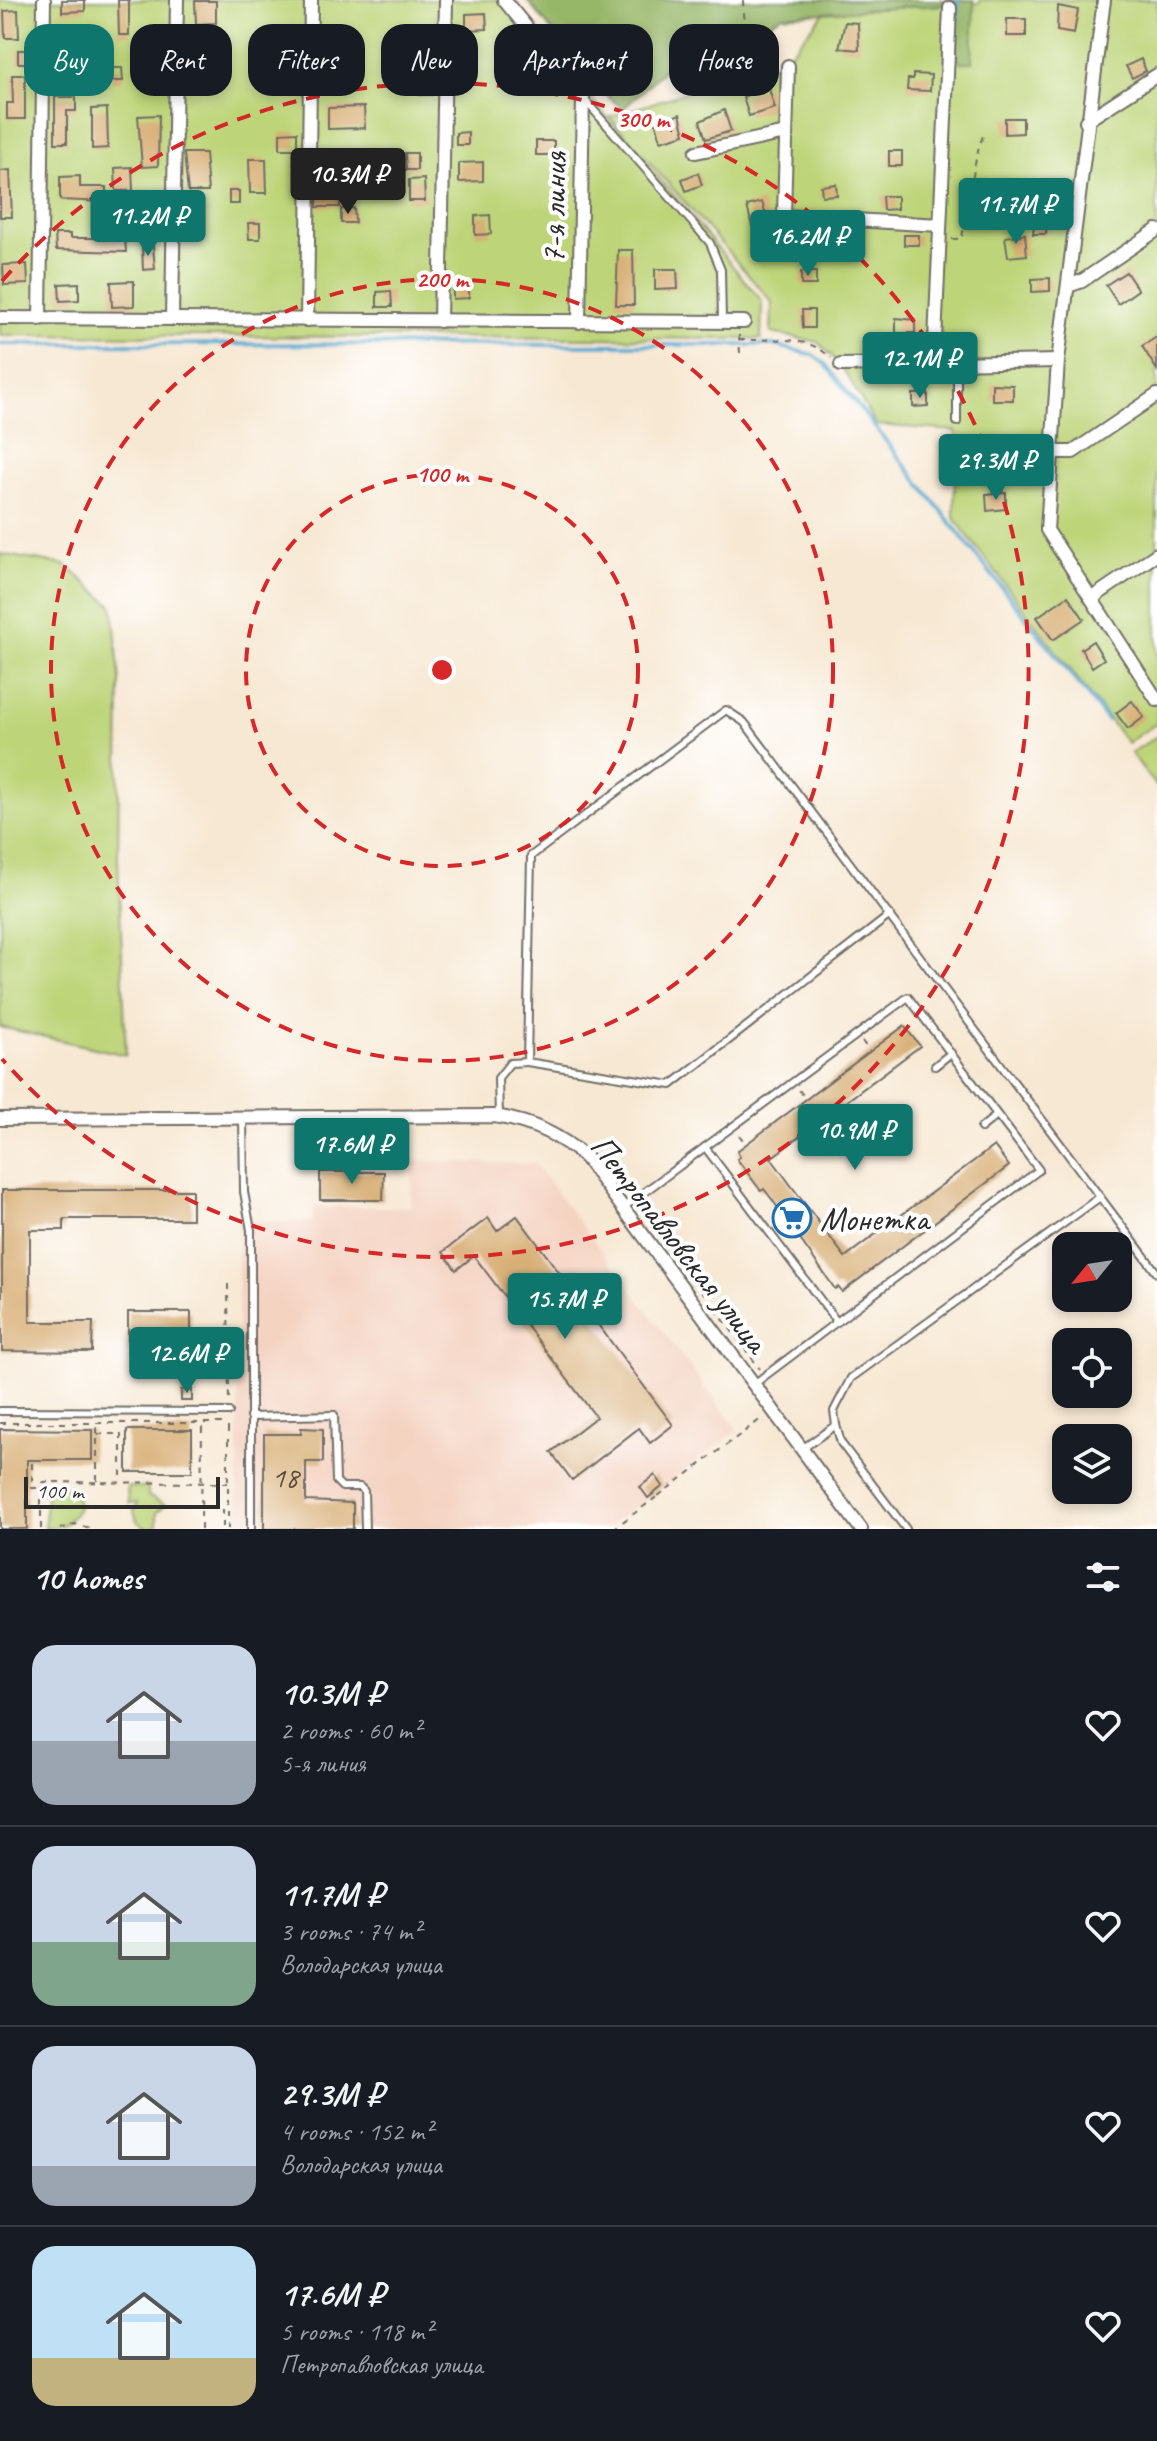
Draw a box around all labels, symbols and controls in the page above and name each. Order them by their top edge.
chip: Buy [24,24,114,96]
chip: Rent [130,24,232,96]
chip: Filters [248,24,365,96]
chip: New [381,24,478,96]
chip: Apartment [494,24,653,96]
chip: House [669,24,779,96]
text: 300 m [617,104,671,134]
pin: 10.3M ₽ [274,148,422,216]
street label: 7-я линия [531,150,576,264]
text: 10.3M ₽ [309,157,387,190]
pin: 11.7M ₽ [942,178,1090,246]
text: 11.7M ₽ [977,187,1055,220]
pin: 11.2M ₽ [74,190,222,258]
text: 11.2M ₽ [109,199,187,232]
pin: 16.2M ₽ [734,210,882,278]
text: 16.2M ₽ [768,219,848,252]
text: 200 m [416,264,470,294]
pin: 12.1M ₽ [846,332,994,400]
text: 12.1M ₽ [881,341,959,374]
pin: 29.3M ₽ [922,434,1070,502]
text: 29.3M ₽ [957,443,1035,476]
text: 100 m [416,459,470,489]
centre of rings [428,656,456,684]
pin: 10.9M ₽ [781,1104,929,1172]
text: 10.9M ₽ [816,1113,894,1146]
pin: 17.6M ₽ [278,1118,426,1186]
street label: Петропавловская улица [581,1126,780,1363]
text: 17.6M ₽ [312,1127,392,1160]
supermarket icon: Монетка [771,1197,813,1239]
place label: Монетка [820,1197,932,1240]
north arrow [1052,1232,1132,1312]
map controls [1052,1232,1132,1504]
pin: 15.7M ₽ [491,1273,639,1341]
text: 15.7M ₽ [526,1282,604,1315]
pin: 12.6M ₽ [113,1327,261,1395]
button: locate [1052,1328,1132,1408]
text: 12.6M ₽ [147,1336,227,1369]
button: layers [1052,1424,1132,1504]
house number: 18 [272,1458,301,1496]
scale bar [24,1473,220,1509]
text: 100 m [36,1477,83,1505]
icon: filters [1081,1555,1125,1599]
text: 10 homes [32,1556,143,1599]
text: 10.3M ₽ [280,1671,383,1714]
icon: home [96,1677,192,1773]
icon: heart [1081,1703,1125,1747]
text: 2 rooms · 60 m² [280,1714,421,1747]
text: 5-я линия [280,1747,366,1780]
text: 11.7M ₽ [280,1872,383,1915]
icon: home [96,1878,192,1974]
icon: heart [1081,1904,1125,1948]
text: 3 rooms · 74 m² [280,1915,421,1948]
text: Володарская улица [280,1948,442,1981]
text: 29.3M ₽ [280,2072,383,2115]
icon: home [96,2078,192,2174]
icon: heart [1081,2104,1125,2148]
text: 4 rooms · 152 m² [280,2115,432,2148]
text: Володарская улица [280,2148,442,2181]
text: 17.6M ₽ [280,2272,384,2315]
icon: home [96,2278,192,2374]
icon: heart [1081,2304,1125,2348]
text: 5 rooms · 118 m² [280,2315,432,2348]
text: Петропавловская улица [280,2348,483,2381]

